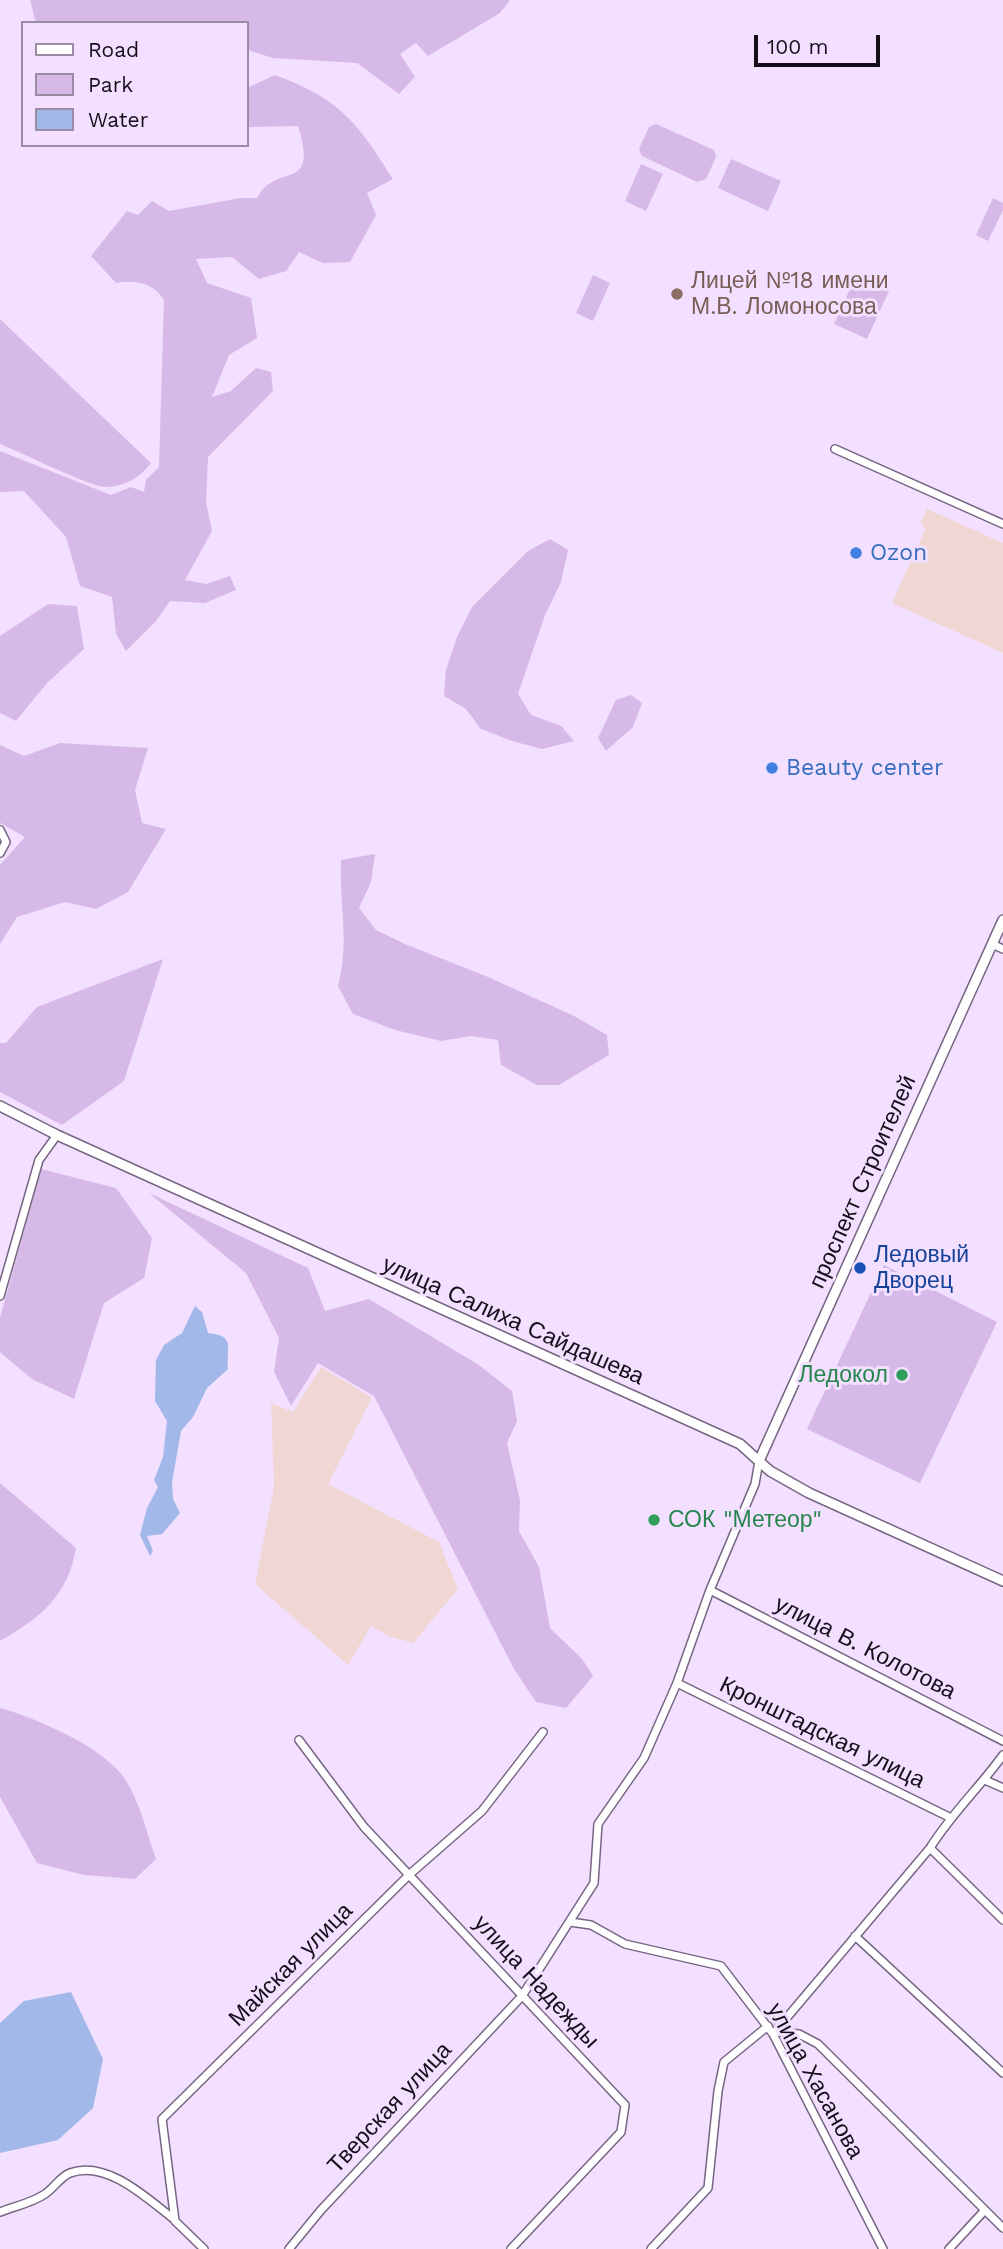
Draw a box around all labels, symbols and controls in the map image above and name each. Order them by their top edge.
legend [21,21,248,147]
scale bar [758,21,884,65]
text: 100 m [767,34,829,59]
text: Road [88,37,139,62]
text: Park [88,72,133,97]
text: Water [88,107,148,132]
place label: Лицей №18 имени М.В. Ломоносова [691,267,888,321]
marker: Лицей №18 имени М.В. Ломоносова [669,286,685,302]
place label: Ozon [870,539,927,567]
marker: Ozon [848,545,864,561]
place label: Beauty center [786,754,943,782]
marker: Beauty center [764,760,780,776]
street label: проспект Строителей [804,1071,922,1293]
place label: Ледовый Дворец [874,1241,969,1295]
street label: улица Салиха Сайдашева [378,1251,648,1391]
marker: Ледовый Дворец [852,1260,868,1276]
place label: Ледокол [798,1361,888,1389]
marker: Ледокол [894,1367,910,1383]
place label: СОК "Метеор" [668,1506,822,1534]
marker: СОК "Метеор" [646,1512,662,1528]
street label: улица В. Колотова [770,1590,960,1706]
street label: Кронштадская улица [715,1671,929,1795]
street label: Майская улица [223,1897,359,2033]
street label: улица Надежды [467,1910,605,2054]
street label: улица Хасанова [761,1998,869,2164]
street label: Тверская улица [322,2037,458,2179]

